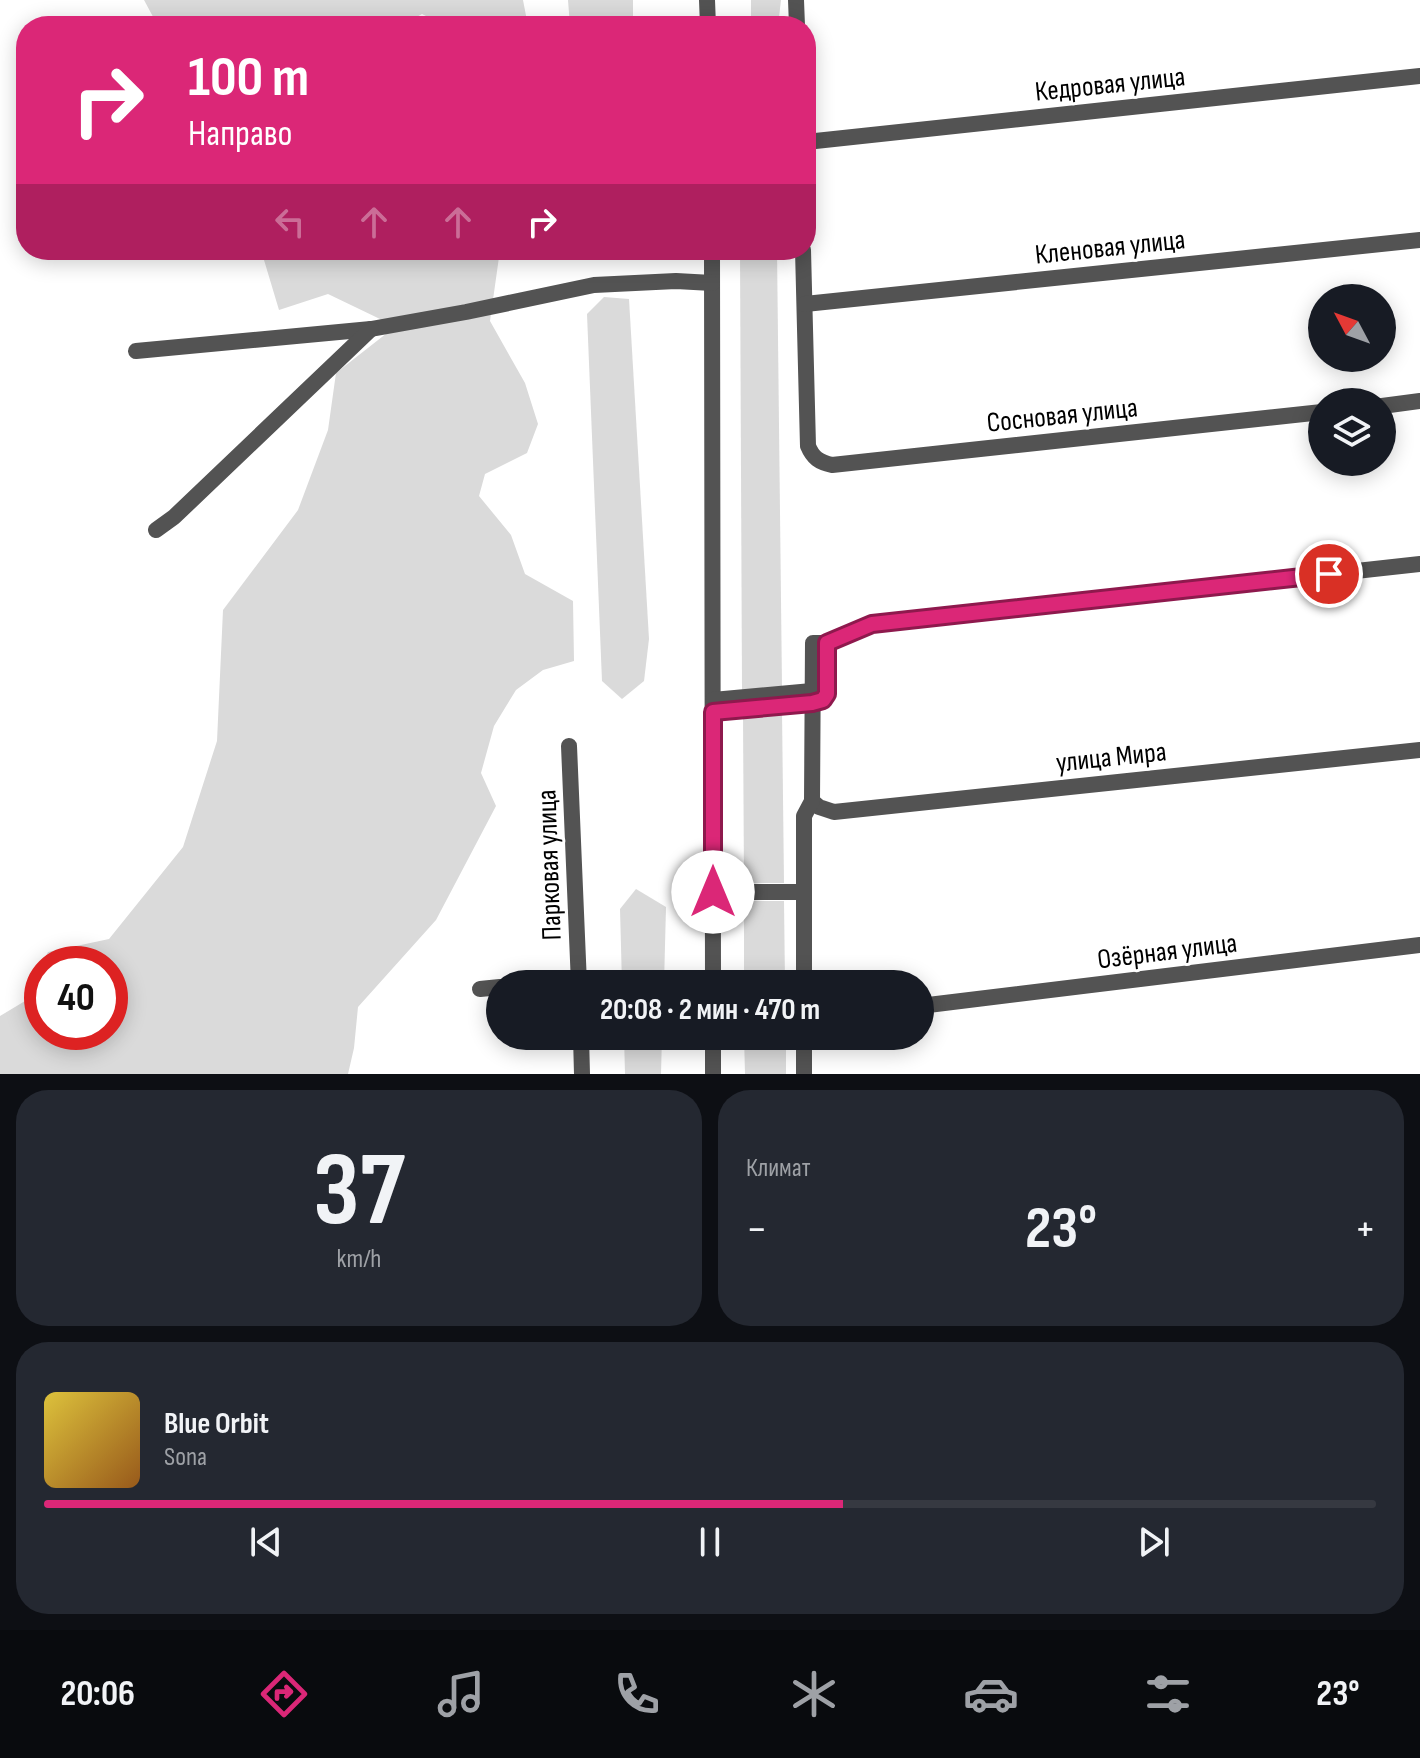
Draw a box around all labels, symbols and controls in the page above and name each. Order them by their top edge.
text: 100 m [188,45,309,112]
icon: right [56,48,160,152]
street label: Кедровая улица [1033,60,1187,109]
text: Направо [188,113,292,156]
icon: left [268,200,312,244]
icon: ahead [352,200,396,244]
icon: ahead [436,200,480,244]
icon: right [520,200,564,244]
street label: Кленовая улица [1033,223,1187,272]
north arrow [1308,284,1396,372]
map controls [1308,284,1396,476]
button: layers [1308,388,1396,476]
street label: Сосновая улица [985,391,1139,440]
pin [1295,540,1363,608]
icon: arrive [1307,552,1351,596]
street label: улица Мира [1054,735,1168,780]
street label: Парковая улица [530,789,569,941]
position arrow [671,850,755,934]
street label: Озёрная улица [1095,927,1239,976]
speed limit sign: 40 [24,946,128,1050]
text: 20:08 · 2 мин · 470 m [600,992,820,1028]
text: 37 [313,1129,405,1254]
text: Климат [746,1153,810,1184]
text: 23° [1025,1193,1097,1265]
text: − [746,1203,768,1256]
text: + [1354,1203,1376,1256]
text: km/h [337,1244,381,1275]
text: Blue Orbit [164,1406,269,1442]
text: Sona [164,1442,207,1473]
icon: previous [244,1520,288,1564]
icon: pause [688,1520,732,1564]
icon: next [1132,1520,1176,1564]
icon: directions [256,1666,312,1722]
icon: music [433,1666,489,1722]
icon: phone [609,1666,665,1722]
icon: climate [786,1666,842,1722]
icon: car [963,1666,1019,1722]
icon: filters [1140,1666,1196,1722]
text: 20:06 [60,1673,135,1716]
text: 23° [1316,1673,1360,1716]

